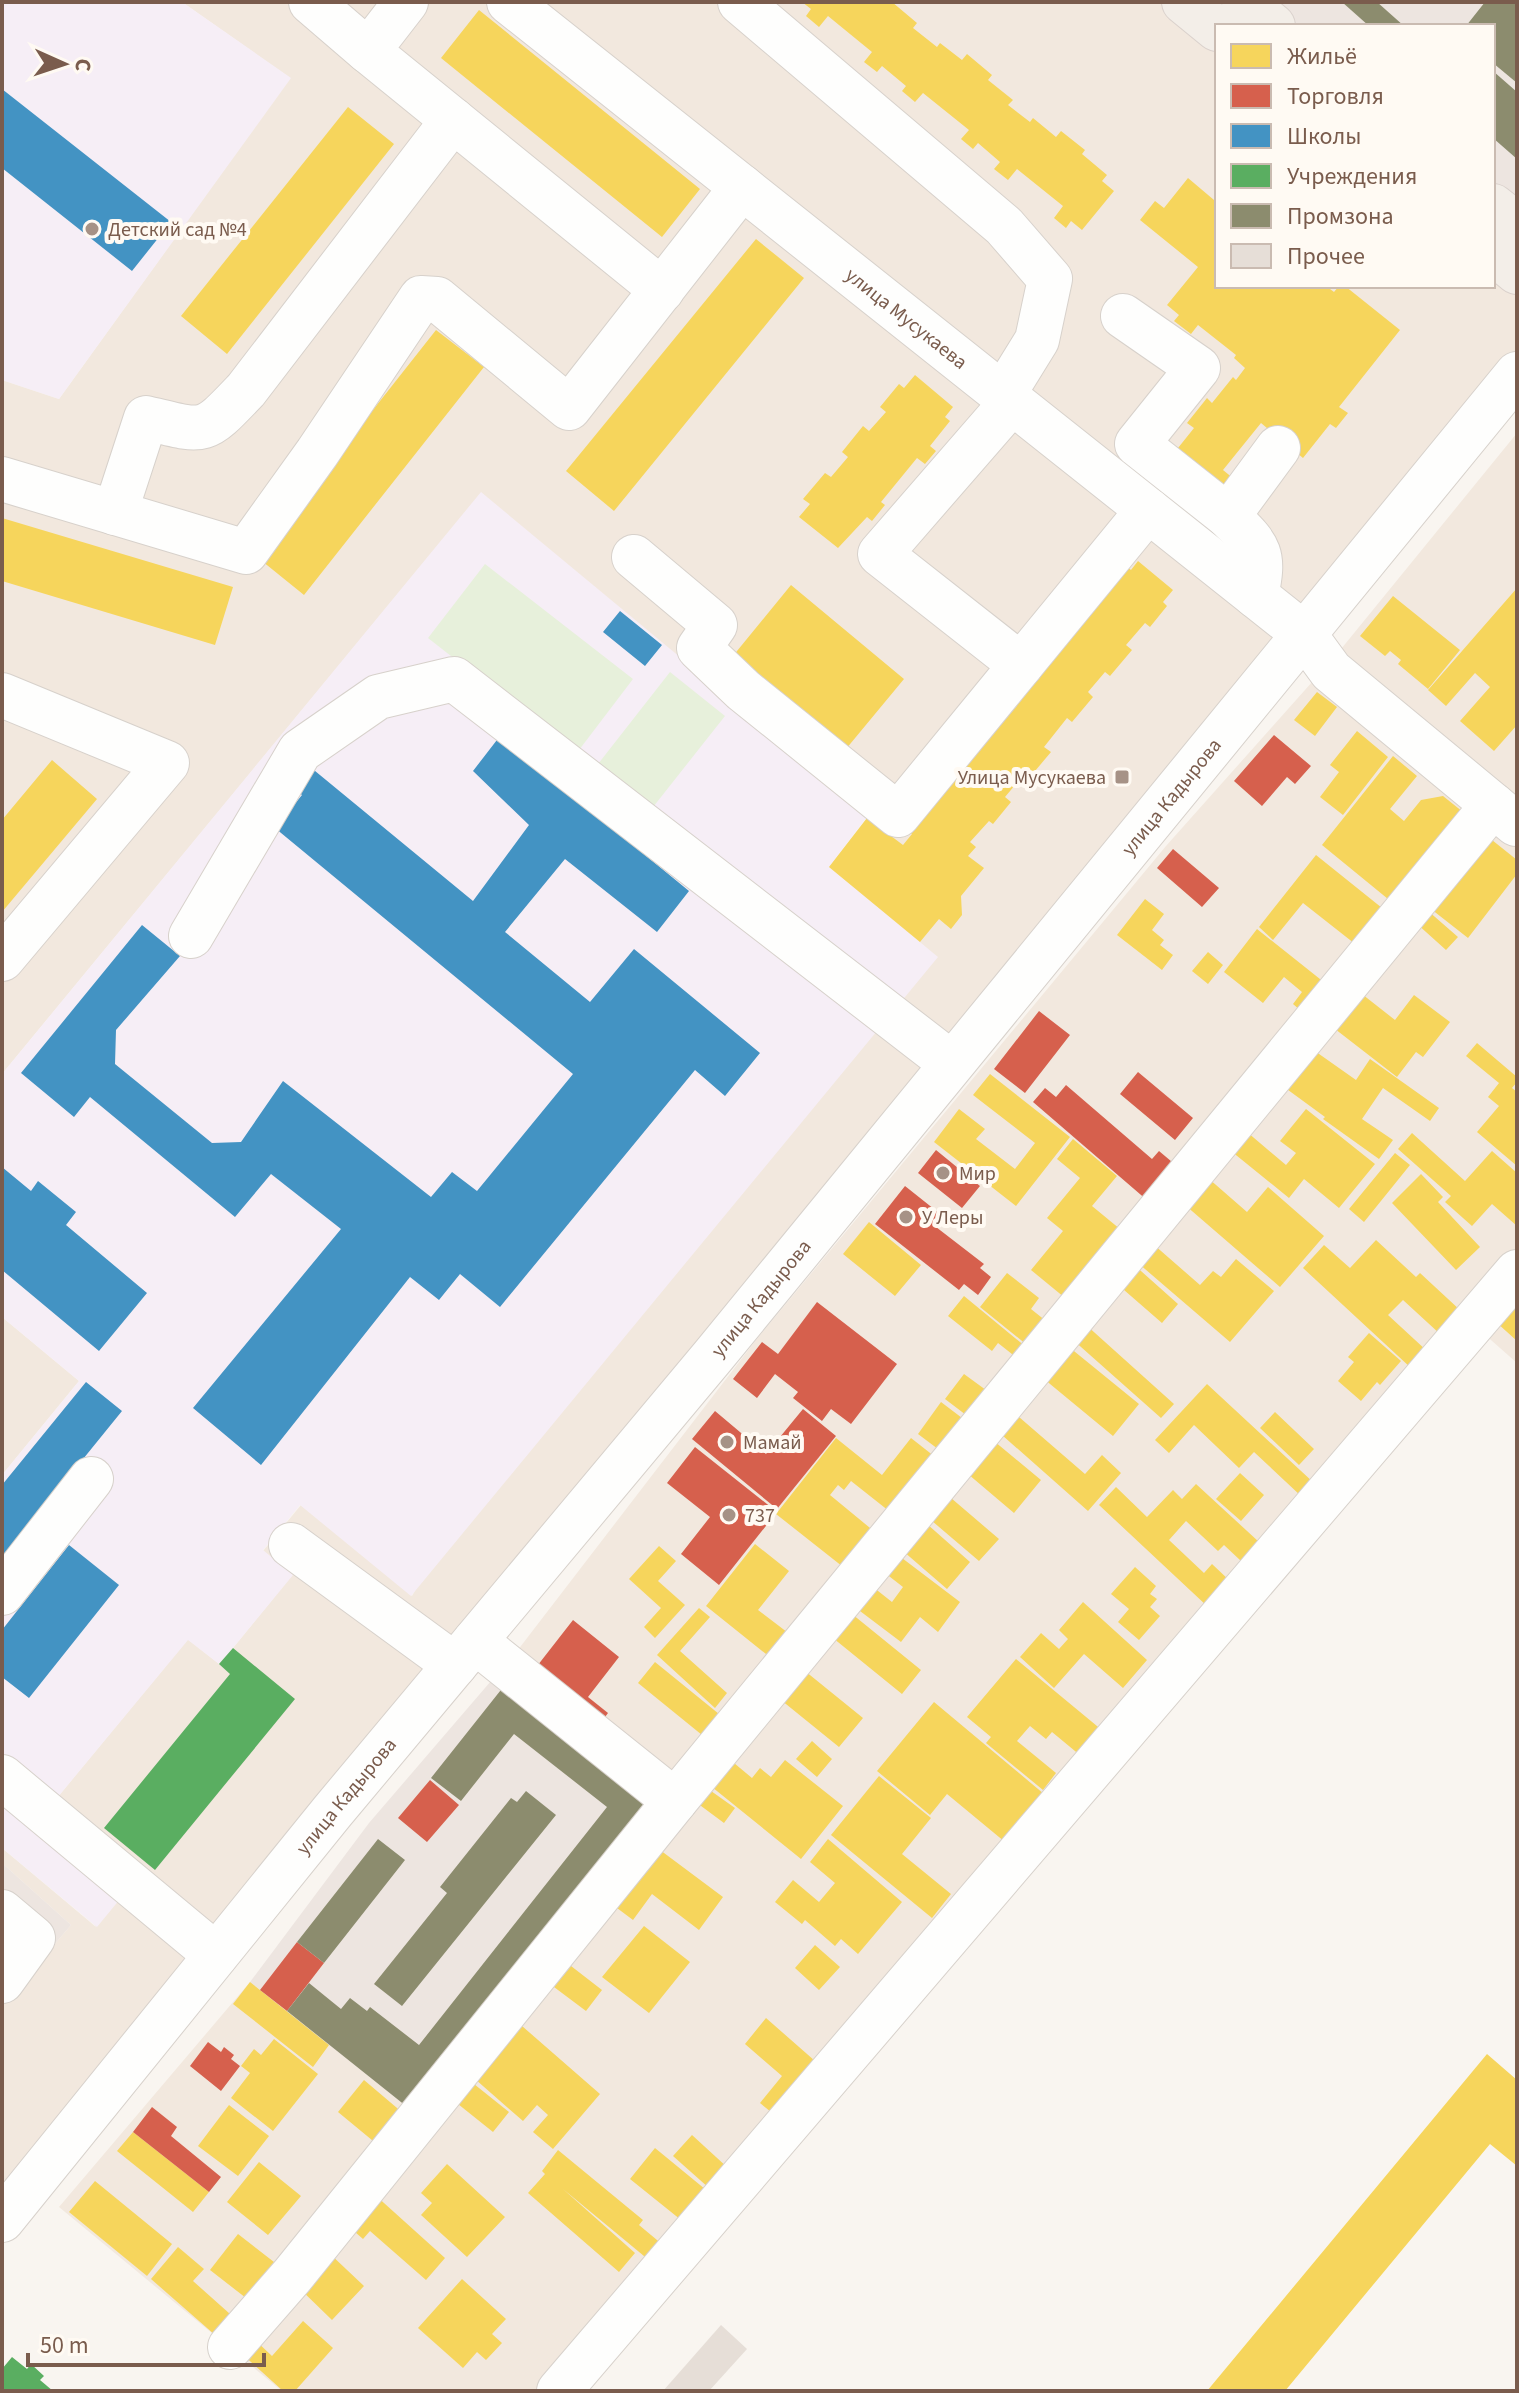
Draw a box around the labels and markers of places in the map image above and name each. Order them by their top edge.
place label: Детский сад №4 [108,216,247,244]
marker: Детский сад №4 [83,220,101,238]
place label: Улица Мусукаева [958,764,1106,792]
marker: Улица Мусукаева [1113,768,1131,786]
place label: Мир [959,1160,996,1188]
marker: Мир [934,1164,952,1182]
place label: У Леры [922,1204,983,1232]
marker: У Леры [897,1208,915,1226]
place label: Мамай [743,1429,802,1457]
marker: Мамай [718,1433,736,1451]
place label: 737 [745,1502,775,1530]
marker: 737 [720,1506,738,1524]

